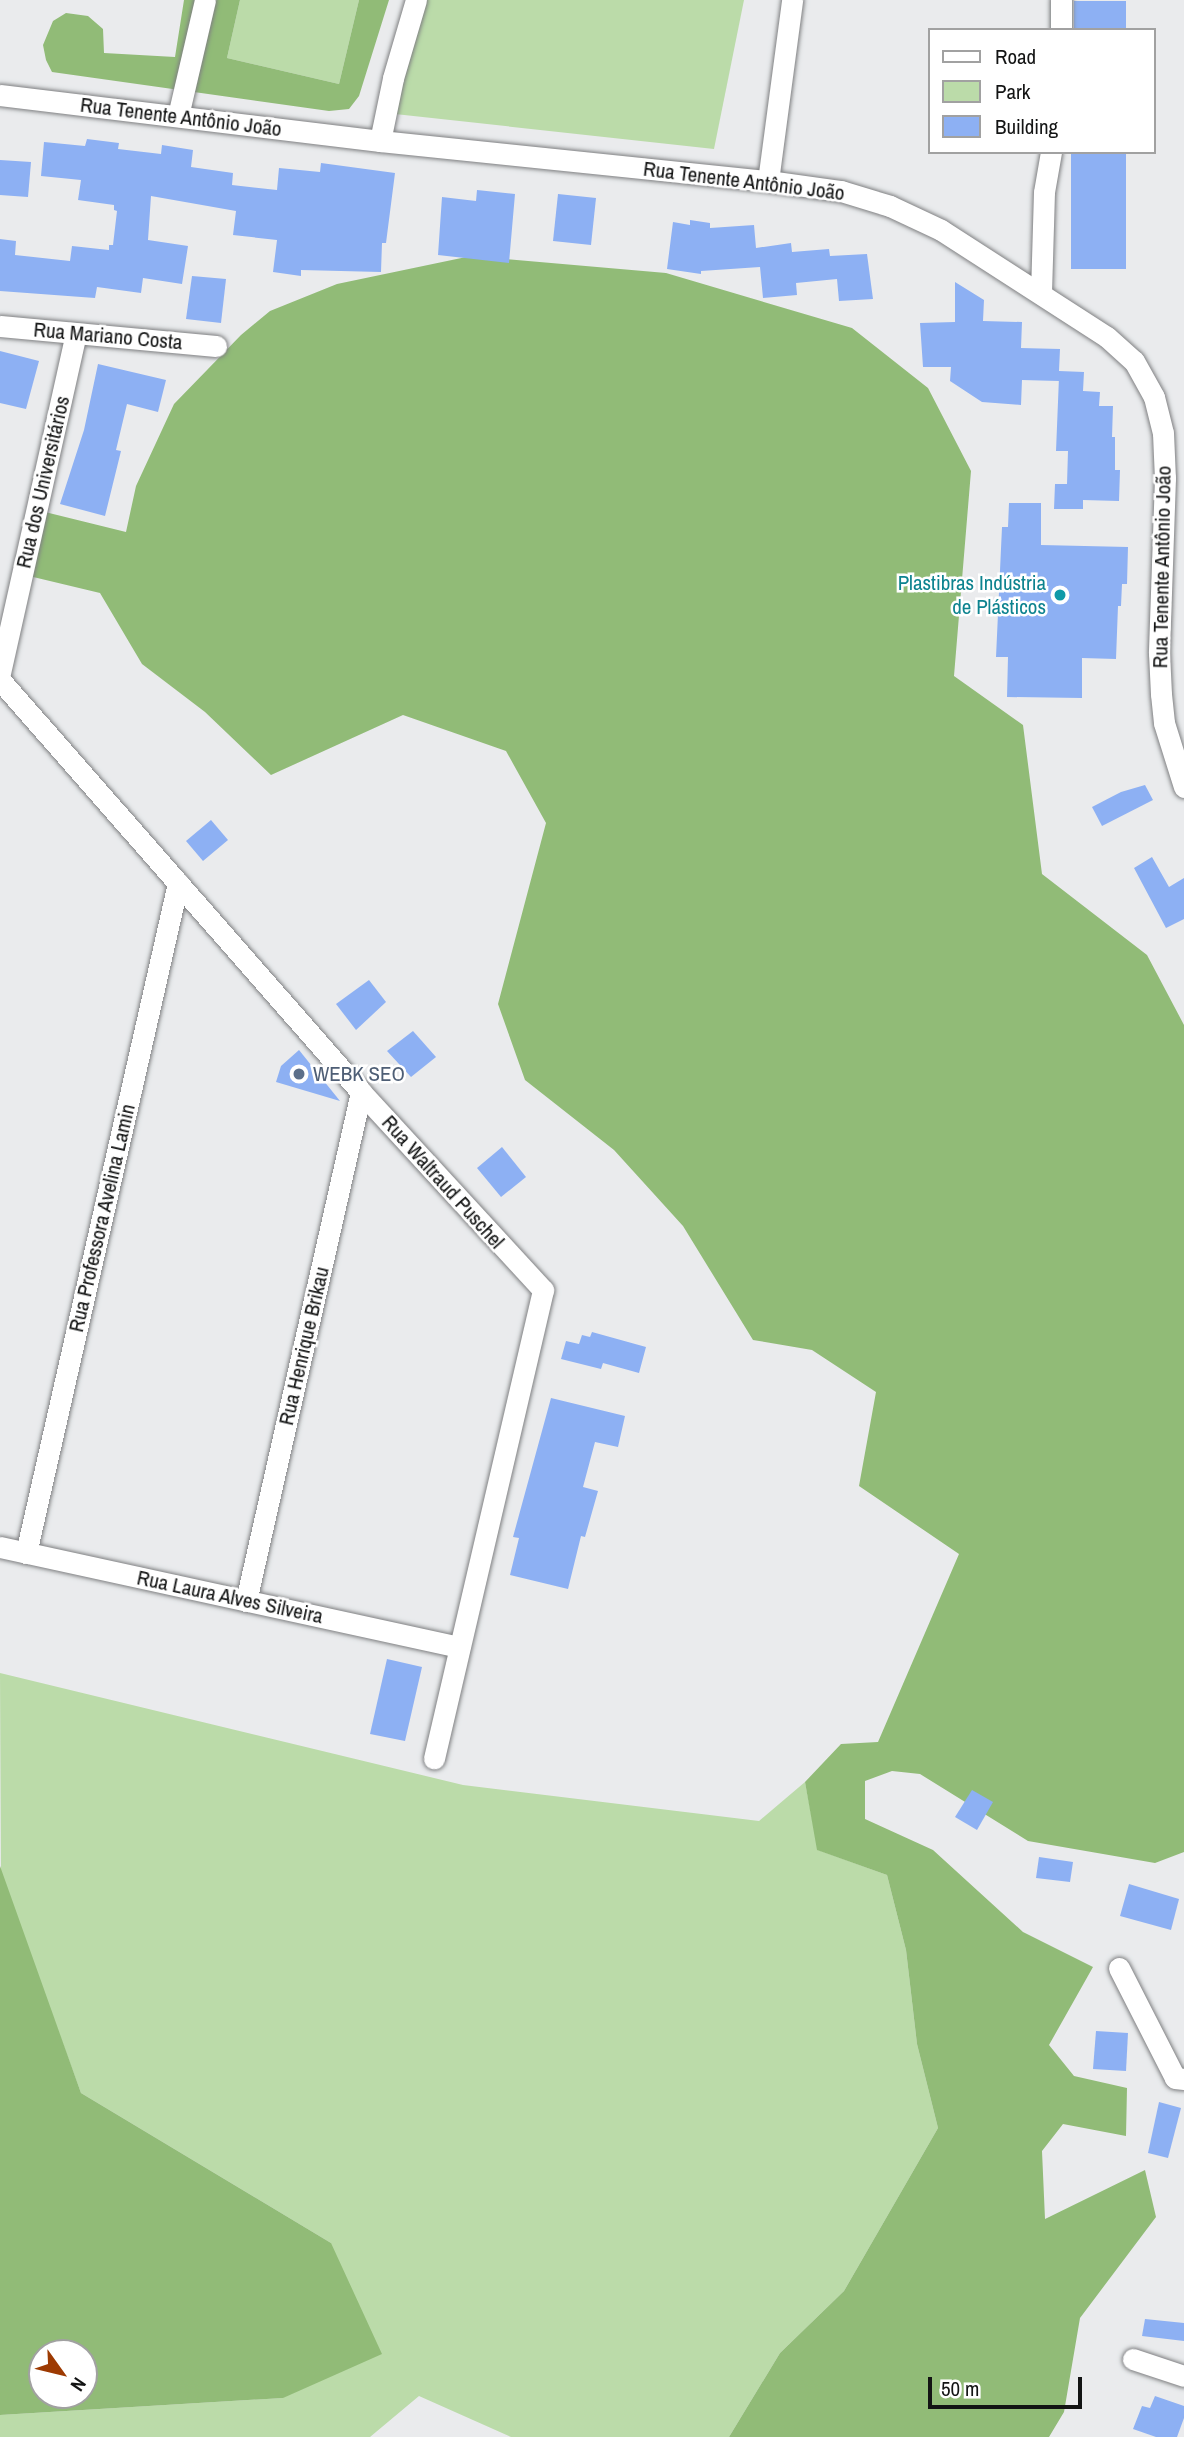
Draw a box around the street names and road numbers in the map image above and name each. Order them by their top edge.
street label: Rua Tenente Antônio João [78,92,284,142]
street label: Rua Tenente Antônio João [641,156,847,206]
street label: Rua Mariano Costa [33,317,183,355]
street label: Rua dos Universitários [11,393,75,571]
street label: Rua Tenente Antônio João [1148,465,1176,669]
street label: Rua Professora Avelina Lamin [63,1101,141,1335]
street label: Rua Waltraud Puschel [377,1110,509,1254]
street label: Rua Henrique Brikau [274,1264,334,1428]
street label: Rua Laura Alves Silveira [134,1565,326,1629]

